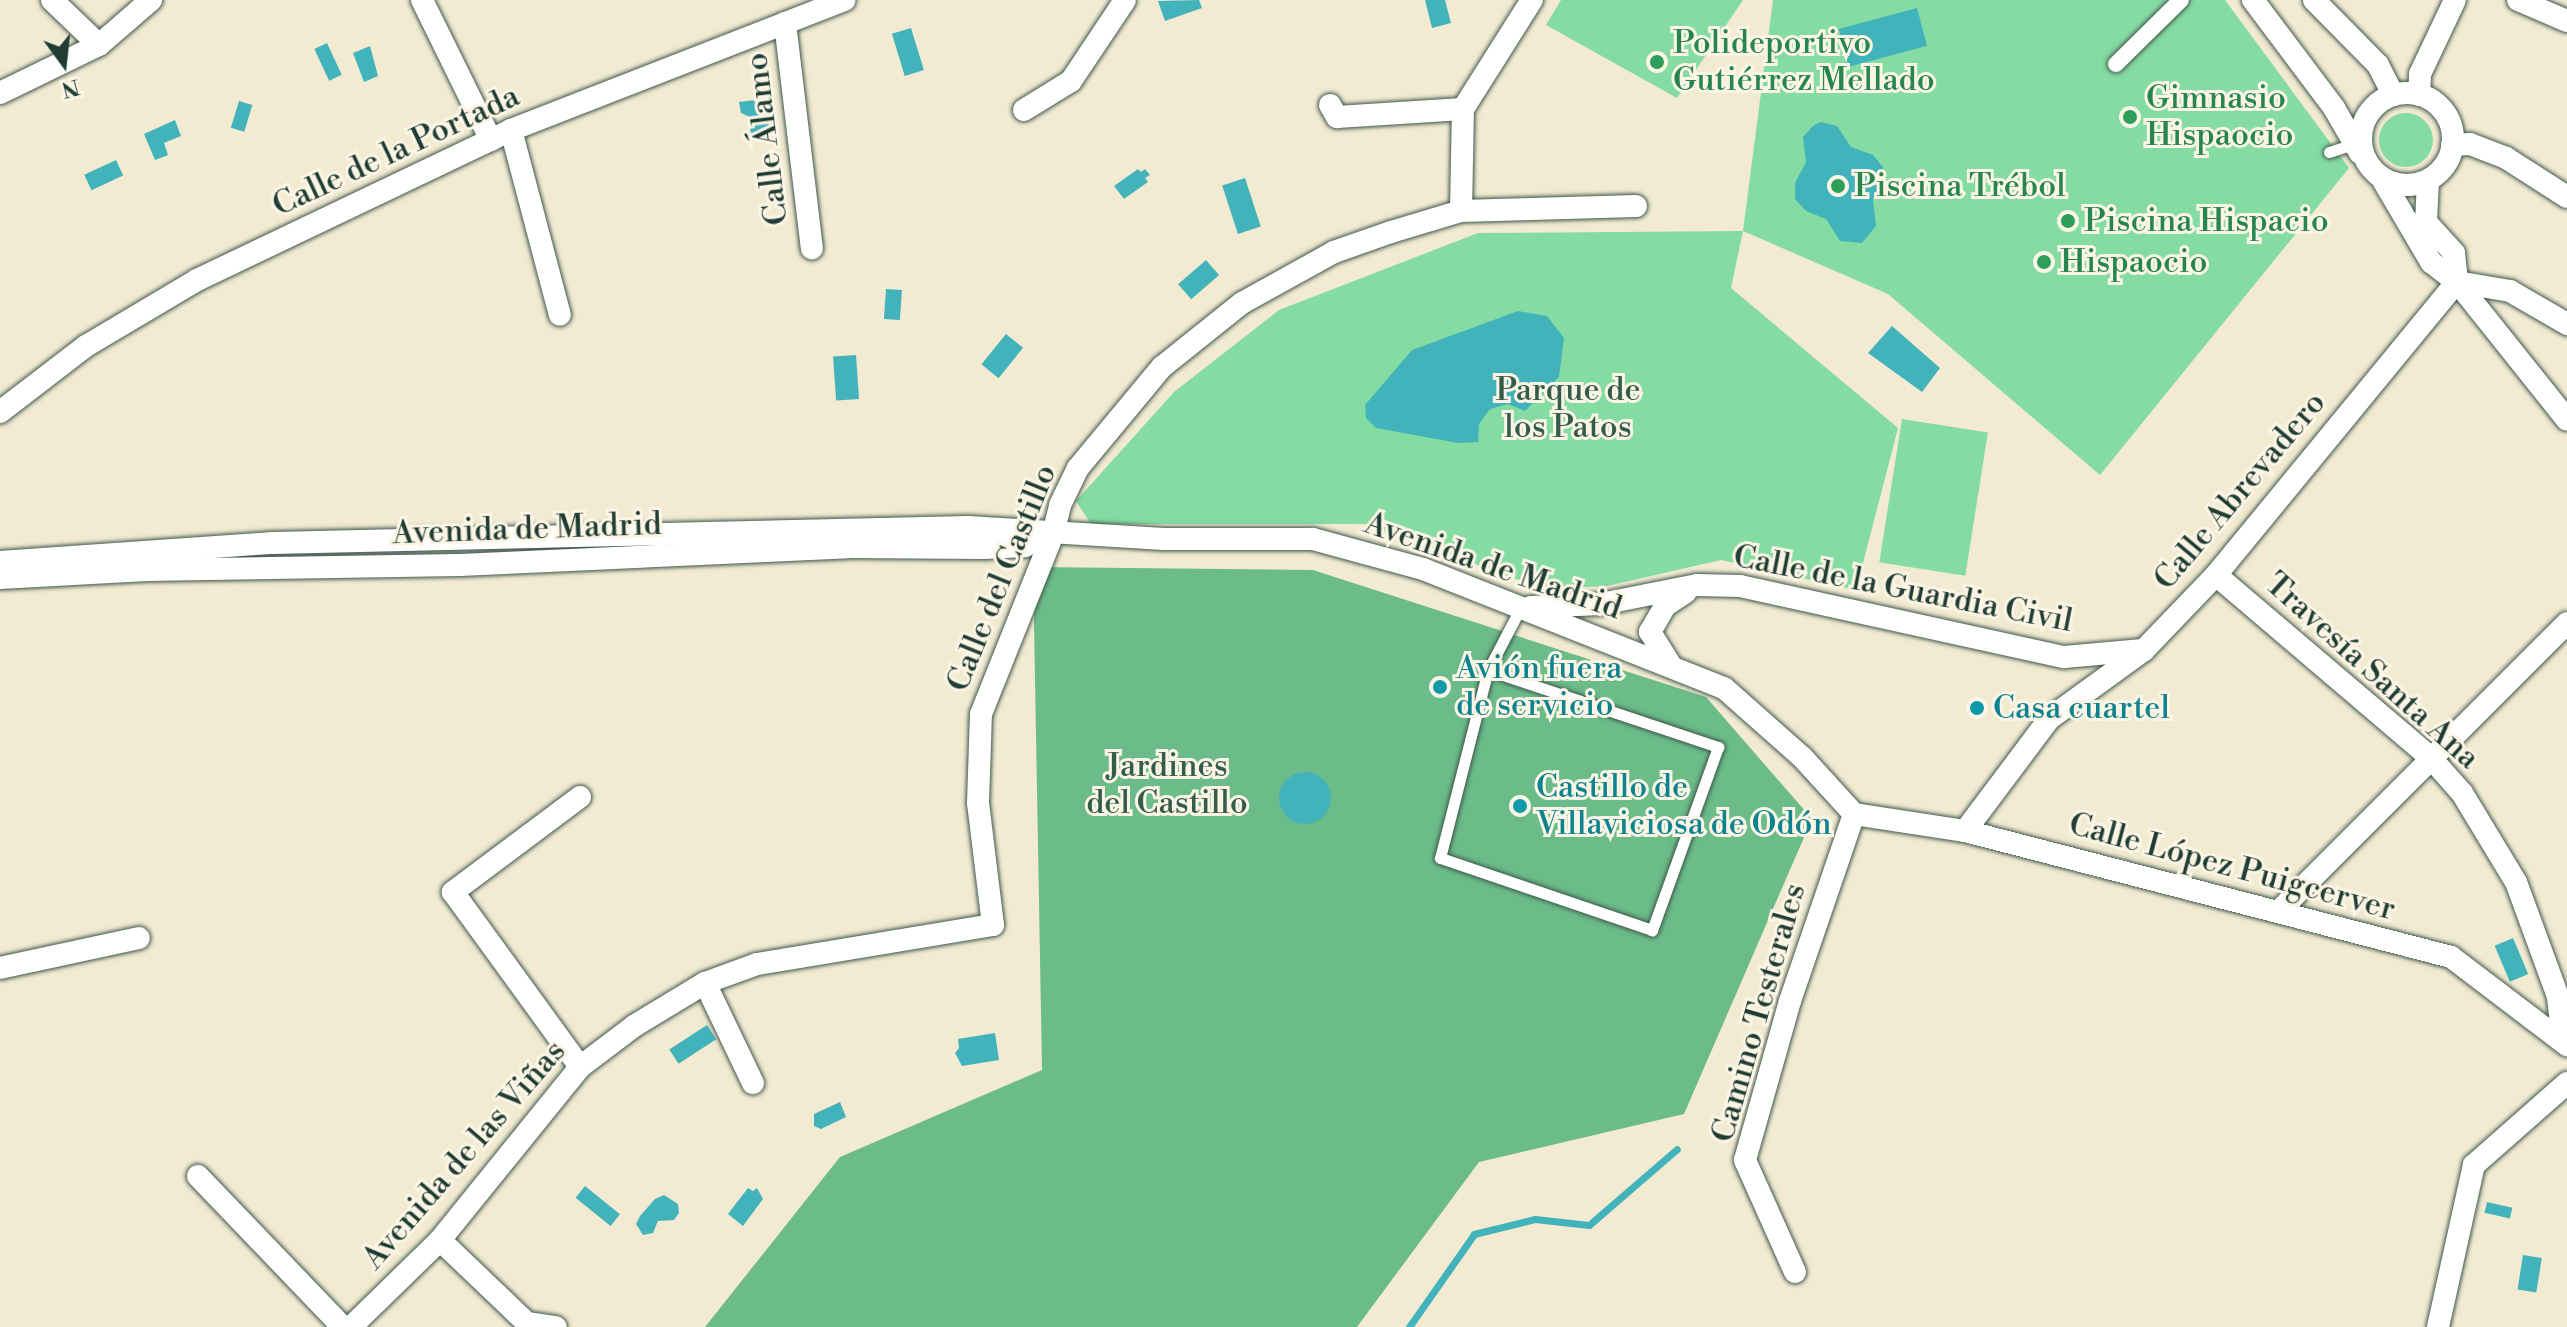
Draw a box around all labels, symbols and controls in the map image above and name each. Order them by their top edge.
north arrow [24,24,104,104]
place label: Polideportivo Gutiérrez Mellado [1673,25,1935,100]
street label: Calle Álamo [737,51,797,227]
marker: Polideportivo Gutiérrez Mellado [1648,53,1666,71]
text: N [58,72,82,103]
street label: Calle de la Portada [266,77,526,225]
place label: Gimnasio Hispaocio [2146,80,2294,155]
marker: Gimnasio Hispaocio [2121,108,2139,126]
place label: Piscina Trébol [1854,167,2066,205]
marker: Piscina Trébol [1829,177,1847,195]
place label: Piscina Hispacio [2084,202,2329,240]
marker: Piscina Hispacio [2059,212,2077,230]
place label: Hispaocio [2060,243,2208,281]
marker: Hispaocio [2035,253,2053,271]
park label: Parque de los Patos [1495,372,1641,447]
street label: Calle Abrevadero [2146,384,2334,598]
street label: Calle del Castillo [939,459,1065,697]
street label: Avenida de Madrid [1359,504,1627,628]
street label: Avenida de Madrid [392,505,662,553]
street label: Calle de la Guardia Civil [1730,537,2076,641]
street label: Travesía Santa Ana [2257,565,2487,777]
place label: Avión fuera de servicio [1456,650,1622,725]
marker: Avión fuera de servicio [1431,678,1449,696]
place label: Casa cuartel [1993,689,2170,727]
marker: Casa cuartel [1968,699,1986,717]
park label: Jardines del Castillo [1086,748,1248,823]
place label: Castillo de Villaviciosa de Odón [1536,769,1832,844]
marker: Castillo de Villaviciosa de Odón [1511,797,1529,815]
street label: Calle López Puigcerver [2065,805,2399,929]
street label: Camino Testerales [1704,879,1814,1147]
street label: Avenida de las Viñas [354,1033,574,1277]

